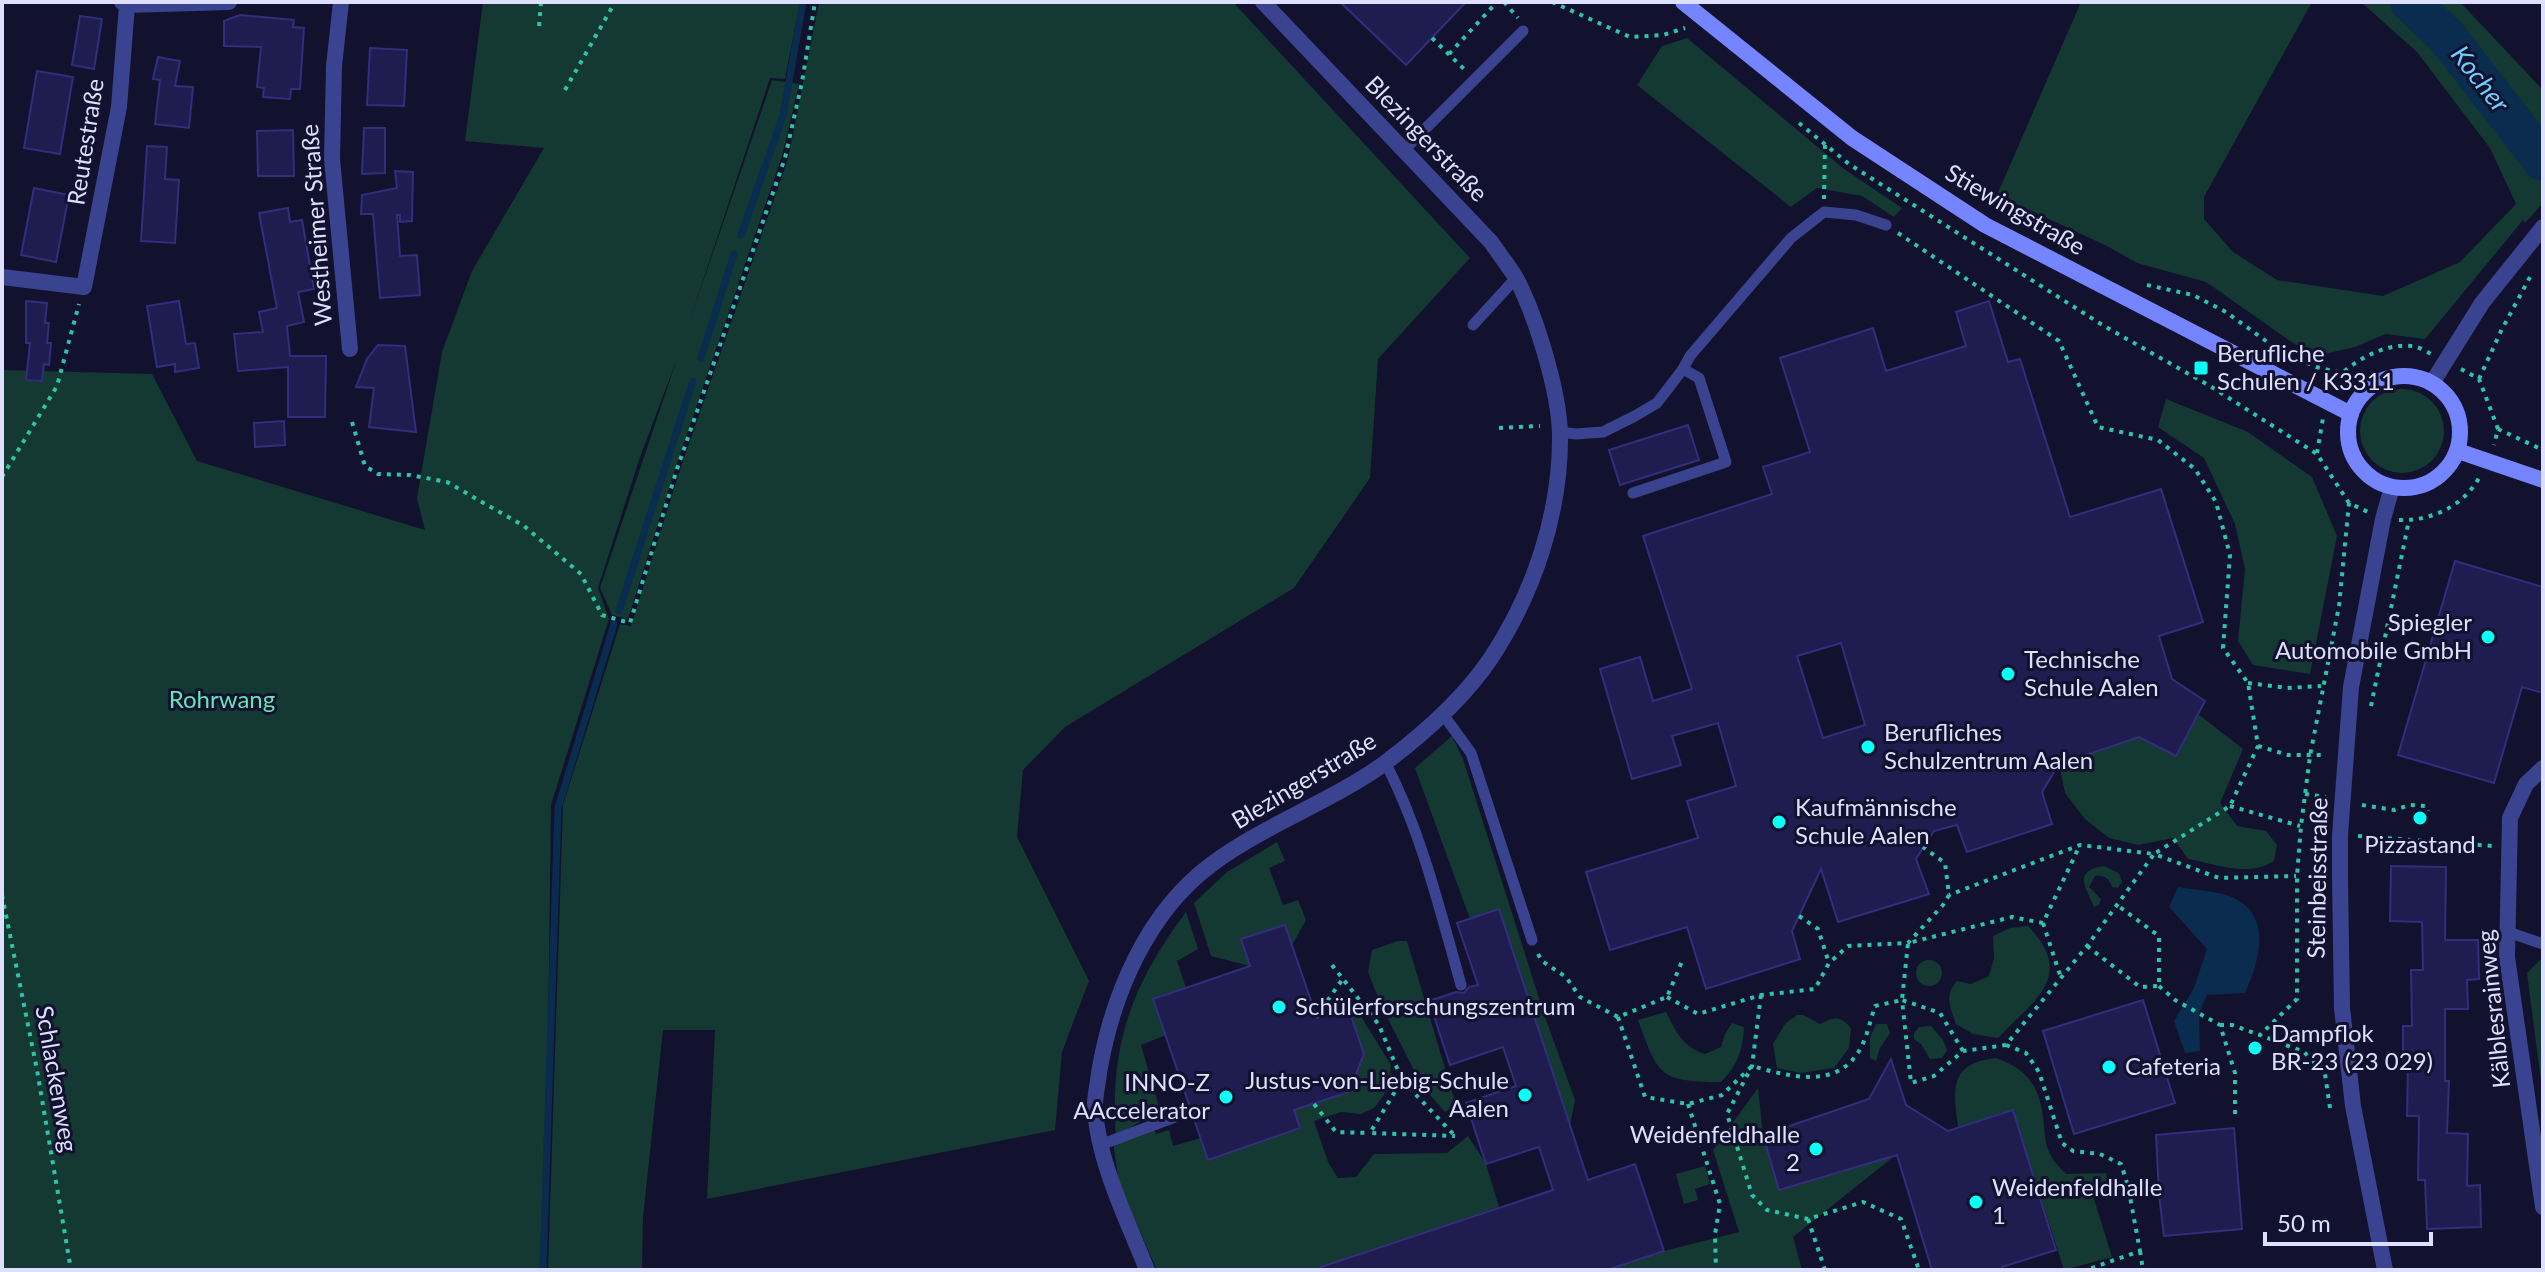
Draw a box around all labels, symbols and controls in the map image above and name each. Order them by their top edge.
water label: Kocher [2445,39,2517,119]
street label: Blezingerstraße [1360,69,1494,207]
street label: Reutestraße [60,76,109,207]
street label: Westheimer Straße [294,123,337,327]
street label: Stiewingstraße [1941,157,2091,260]
place label: Berufliche Schulen / K3311 [2217,338,2395,395]
marker: Berufliche Schulen / K3311 [2192,359,2210,377]
place label: Spiegler Automobile GmbH [2275,607,2472,664]
marker: Spiegler Automobile GmbH [2479,628,2497,646]
place label: Technische Schule Aalen [2024,644,2159,701]
marker: Technische Schule Aalen [1999,665,2017,683]
park label: Rohrwang [169,684,275,713]
place label: Berufliches Schulzentrum Aalen [1884,717,2093,774]
street label: Blezingerstraße [1226,725,1381,834]
marker: Berufliches Schulzentrum Aalen [1859,738,1877,756]
place label: Kaufmännische Schule Aalen [1795,792,1957,849]
street label: Steinbeisstraße [2301,797,2332,959]
marker: Pizzastand [2411,809,2429,827]
marker: Kaufmännische Schule Aalen [1770,813,1788,831]
place label: Pizzastand [2364,829,2476,858]
street label: Kälblesrainweg [2470,929,2515,1090]
place label: Schülerforschungszentrum [1295,991,1575,1020]
marker: Schülerforschungszentrum [1270,998,1288,1016]
street label: Schlackenweg [30,1003,85,1154]
place label: Dampflok BR-23 (23 029) [2271,1018,2433,1075]
marker: Dampflok BR-23 (23 029) [2246,1039,2264,1057]
place label: Cafeteria [2125,1051,2221,1080]
marker: Cafeteria [2100,1058,2118,1076]
place label: Justus-von-Liebig-Schule Aalen [1245,1065,1509,1122]
place label: INNO-Z AAccelerator [1073,1067,1210,1124]
marker: Justus-von-Liebig-Schule Aalen [1516,1086,1534,1104]
marker: INNO-Z AAccelerator [1217,1088,1235,1106]
place label: Weidenfeldhalle 2 [1630,1119,1800,1176]
marker: Weidenfeldhalle 2 [1807,1140,1825,1158]
place label: Weidenfeldhalle 1 [1992,1172,2162,1229]
marker: Weidenfeldhalle 1 [1967,1193,1985,1211]
scale bar [2265,1196,2431,1246]
text: 50 m [2277,1208,2331,1237]

